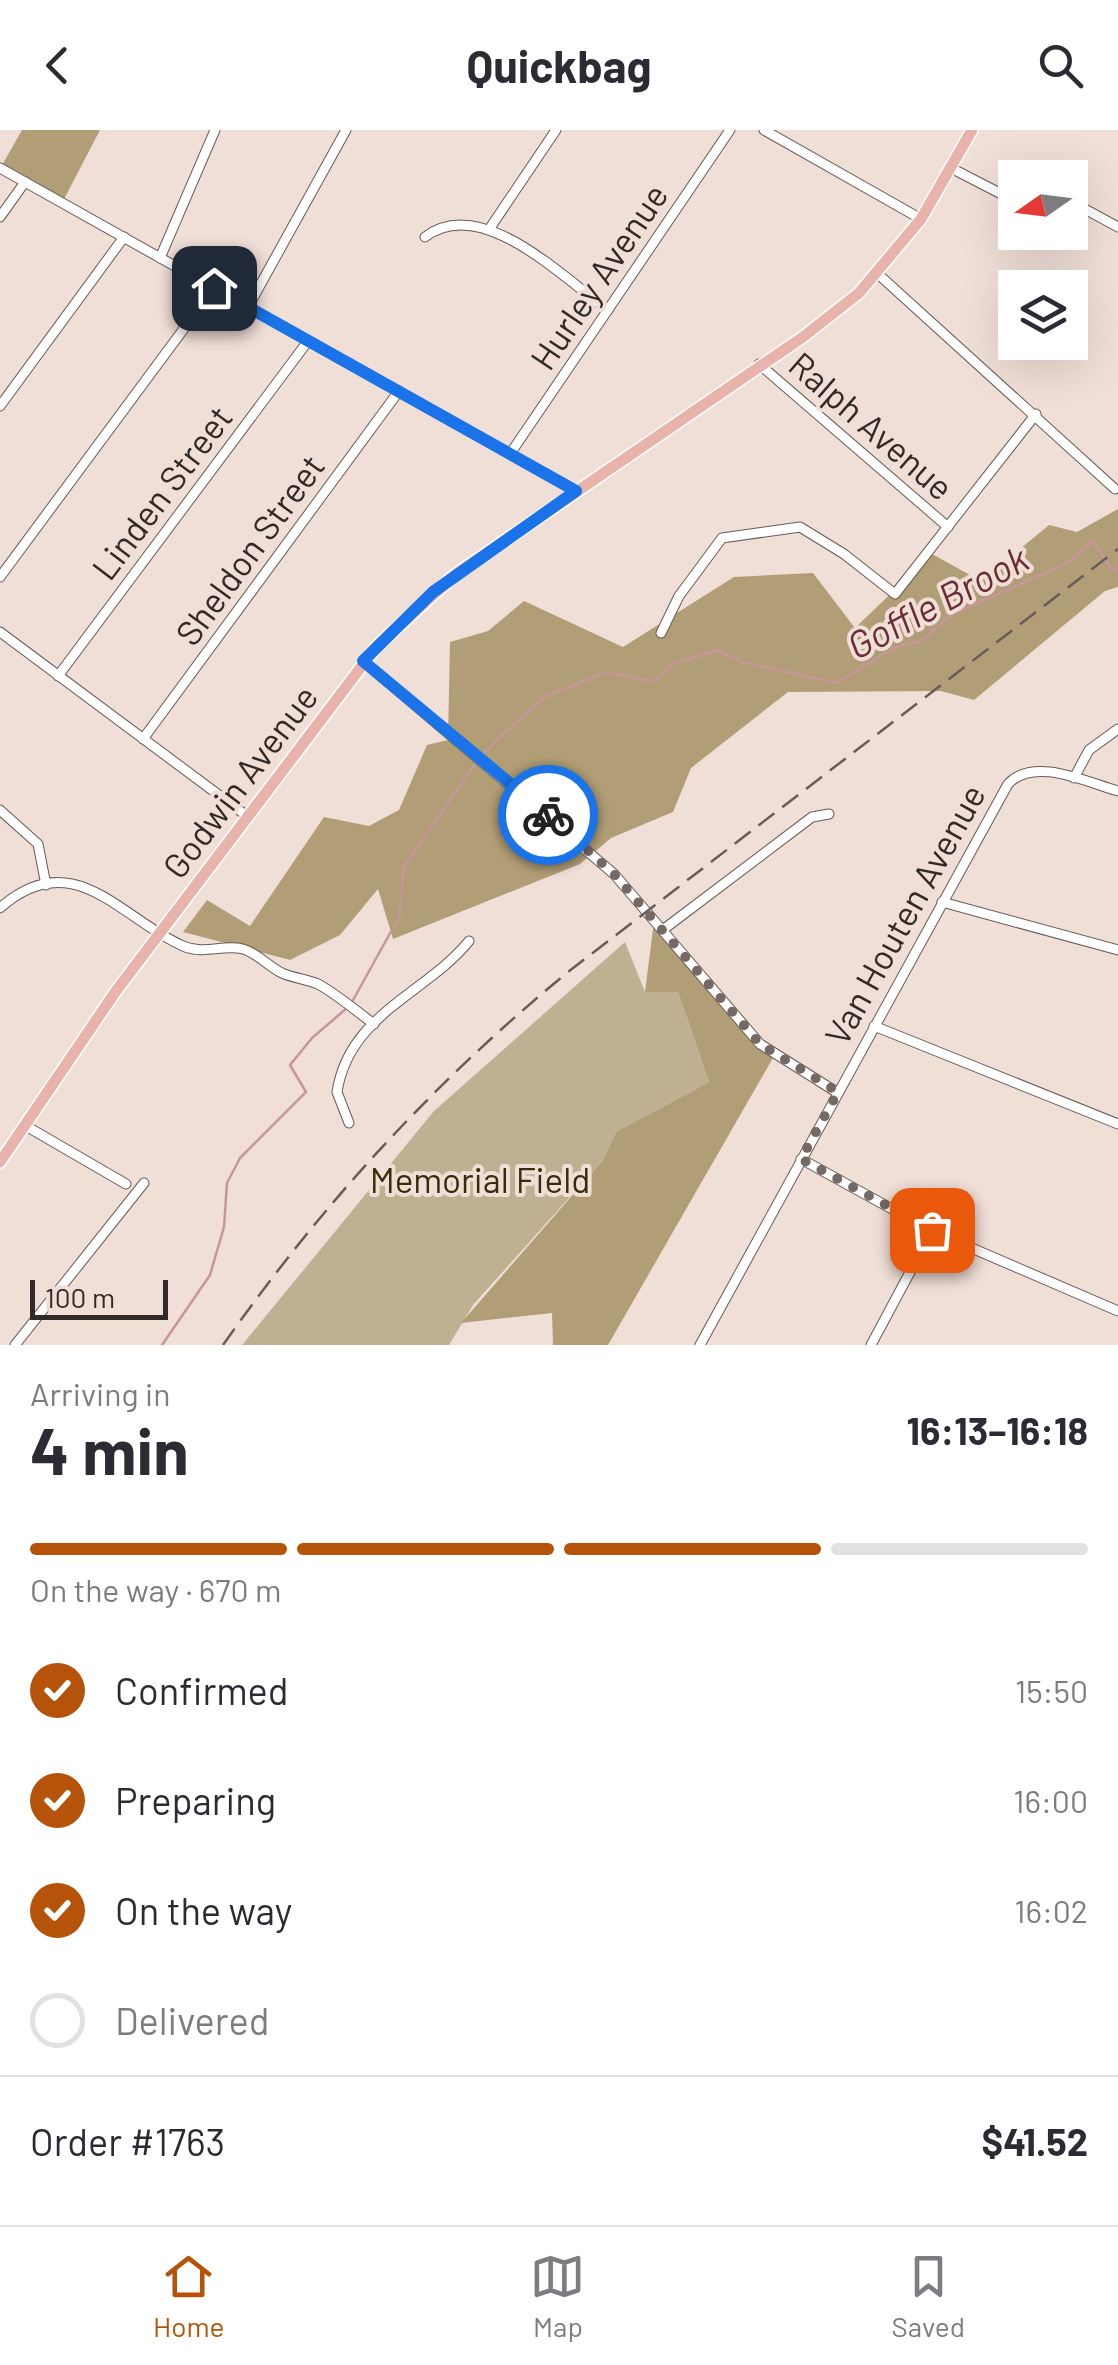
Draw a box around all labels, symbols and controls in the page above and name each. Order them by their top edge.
icon: back [30,38,85,93]
text: Quickbag [466,38,652,92]
icon: search [1033,38,1088,93]
north arrow [998,160,1088,250]
map controls [998,160,1088,360]
street label: Hurley Avenue [520,175,676,377]
pin [172,246,257,331]
icon: home [187,261,242,316]
button: layers [998,270,1088,360]
street label: Ralph Avenue [781,342,963,508]
street label: Linden Street [82,397,240,587]
street label: Sheldon Street [166,445,332,653]
water label: Goffle Brook [839,534,1036,668]
street label: Godwin Avenue [153,676,325,886]
courier [498,765,598,865]
street label: Van Houten Avenue [815,776,993,1052]
icon: bike [521,788,576,843]
park label: Memorial Field [370,1158,590,1200]
pin [890,1188,975,1273]
icon: bag [905,1203,960,1258]
scale bar [30,1275,168,1320]
text: 100 m [45,1280,115,1314]
text: Arriving in [30,1374,170,1412]
text: 16:13–16:18 [907,1407,1088,1453]
text: 4 min [30,1410,189,1488]
text: On the way · 670 m [30,1570,281,1608]
icon: check [30,1663,85,1718]
text: Confirmed [115,1667,288,1713]
text: 15:50 [1015,1671,1088,1709]
icon: check [30,1773,85,1828]
text: Preparing [115,1777,276,1823]
text: 16:00 [1013,1781,1088,1819]
icon: check [30,1883,85,1938]
text: On the way [115,1887,292,1933]
text: 16:02 [1014,1891,1088,1929]
text: Delivered [115,1997,269,2043]
text: Order #1763 [30,2118,225,2164]
text: $41.52 [981,2118,1088,2164]
tab: Home [153,2249,224,2343]
tab: Map [530,2249,585,2343]
tab: Saved [892,2249,965,2343]

